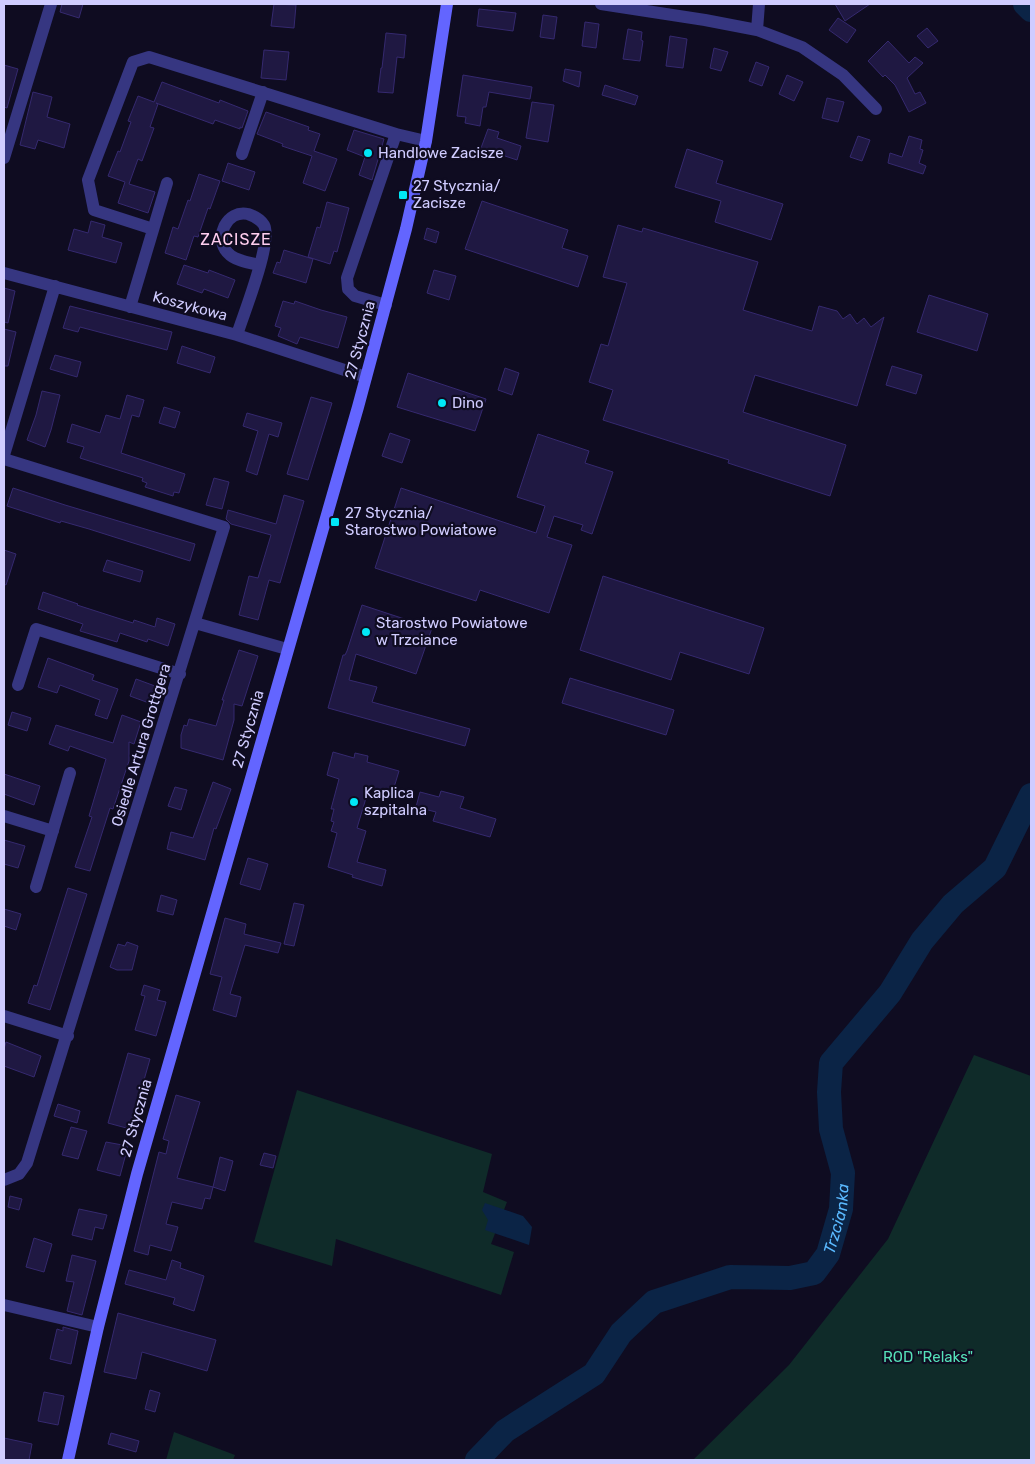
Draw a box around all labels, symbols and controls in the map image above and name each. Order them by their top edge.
place label: Handlowe Zacisze [378,144,504,162]
marker: Handlowe Zacisze [362,147,374,159]
place label: 27 Stycznia/ Zacisze [413,177,501,212]
marker: 27 Stycznia/ Zacisze [397,189,409,201]
district label: ZACISZE [200,230,272,249]
street label: Koszykowa [151,287,229,325]
street label: 27 Stycznia [341,299,379,381]
place label: Dino [452,394,484,412]
marker: Dino [436,397,448,409]
place label: 27 Stycznia/ Starostwo Powiatowe [345,504,497,539]
marker: 27 Stycznia/ Starostwo Powiatowe [329,516,341,528]
place label: Starostwo Powiatowe w Trzciance [376,614,528,649]
marker: Starostwo Powiatowe w Trzciance [360,626,372,638]
street label: Osiedle Artura Grottgera [108,661,174,829]
street label: 27 Stycznia [228,688,268,770]
place label: Kaplica szpitalna [364,784,427,819]
marker: Kaplica szpitalna [348,796,360,808]
street label: 27 Stycznia [116,1077,156,1159]
water label: Trzcianka [819,1183,852,1256]
park label: ROD "Relaks" [883,1348,973,1366]

